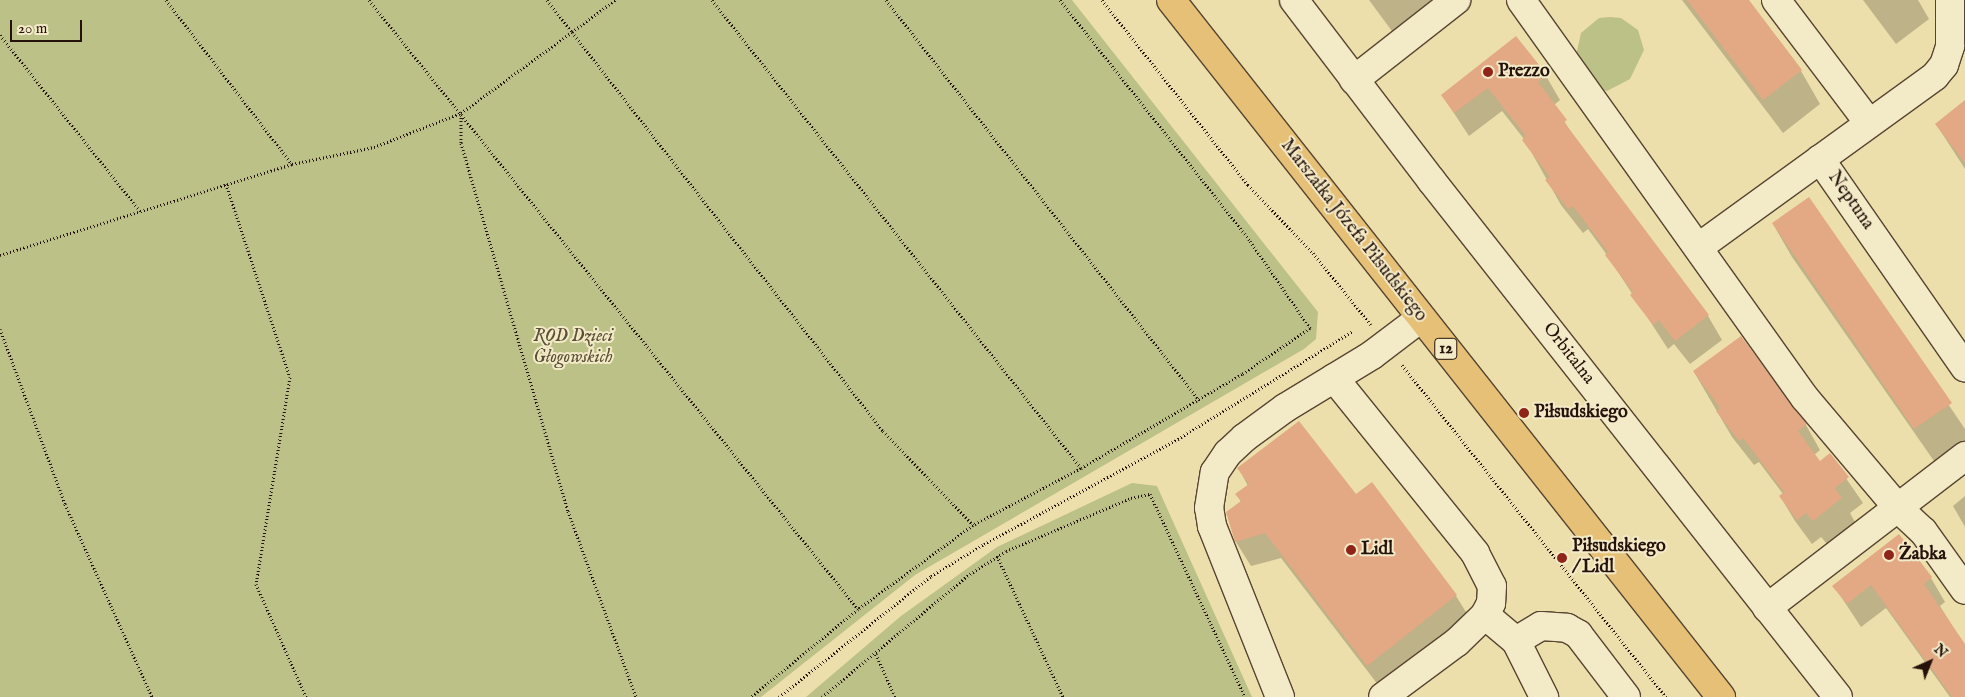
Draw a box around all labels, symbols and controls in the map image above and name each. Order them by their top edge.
scale bar [12,10,85,42]
text: 20 m [18,19,47,38]
place label: Prezzo [1498,61,1550,83]
marker: Prezzo [1482,66,1494,78]
street label: Marszałka Józefa Piłsudskiego [1275,136,1431,326]
street label: Neptuna [1822,168,1878,234]
street label: Orbitalna [1537,319,1599,389]
park label: ROD Dzieci Głogowskich [533,327,613,369]
road number: 12 [1434,336,1458,362]
place label: Piłsudskiego [1534,402,1628,424]
marker: Piłsudskiego [1518,407,1530,419]
place label: Piłsudskiego / Lidl [1572,537,1666,580]
place label: Lidl [1361,539,1393,561]
marker: Lidl [1345,544,1357,556]
place label: Żabka [1899,544,1946,566]
marker: Żabka [1883,549,1895,561]
marker: Piłsudskiego / Lidl [1556,552,1568,564]
north arrow [1905,637,1955,687]
text: N [1930,641,1951,662]

